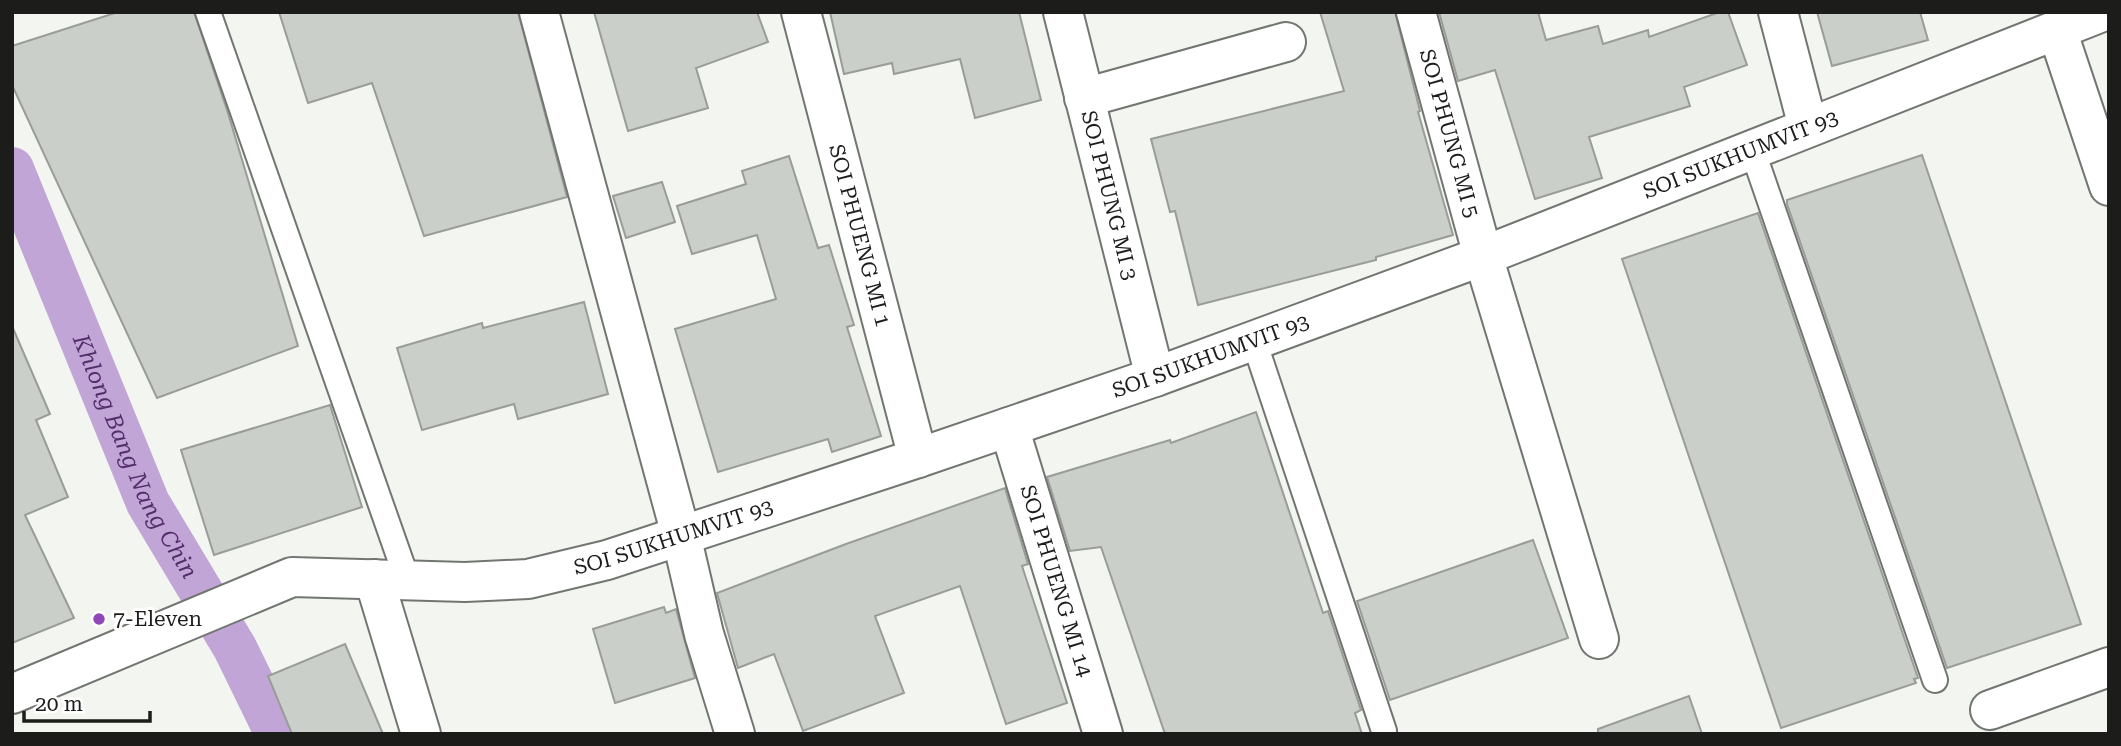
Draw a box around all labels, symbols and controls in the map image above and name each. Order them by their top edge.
street label: SOI PHUNG MI 5 [1415,46,1484,221]
street label: SOI SUKHUMVIT 93 [1639,105,1842,204]
street label: SOI PHUNG MI 3 [1076,108,1142,283]
street label: SOI PHUENG MI 1 [824,142,895,329]
street label: SOI SUKHUMVIT 93 [1109,309,1312,403]
water label: Khlong Bang Nang Chin [67,330,204,583]
street label: SOI PHUENG MI 14 [1016,482,1097,680]
street label: SOI SUKHUMVIT 93 [571,494,776,580]
place label: 7-Eleven [113,607,203,631]
marker: 7-Eleven [91,611,107,627]
scale bar [24,680,150,724]
text: 20 m [35,692,83,716]

